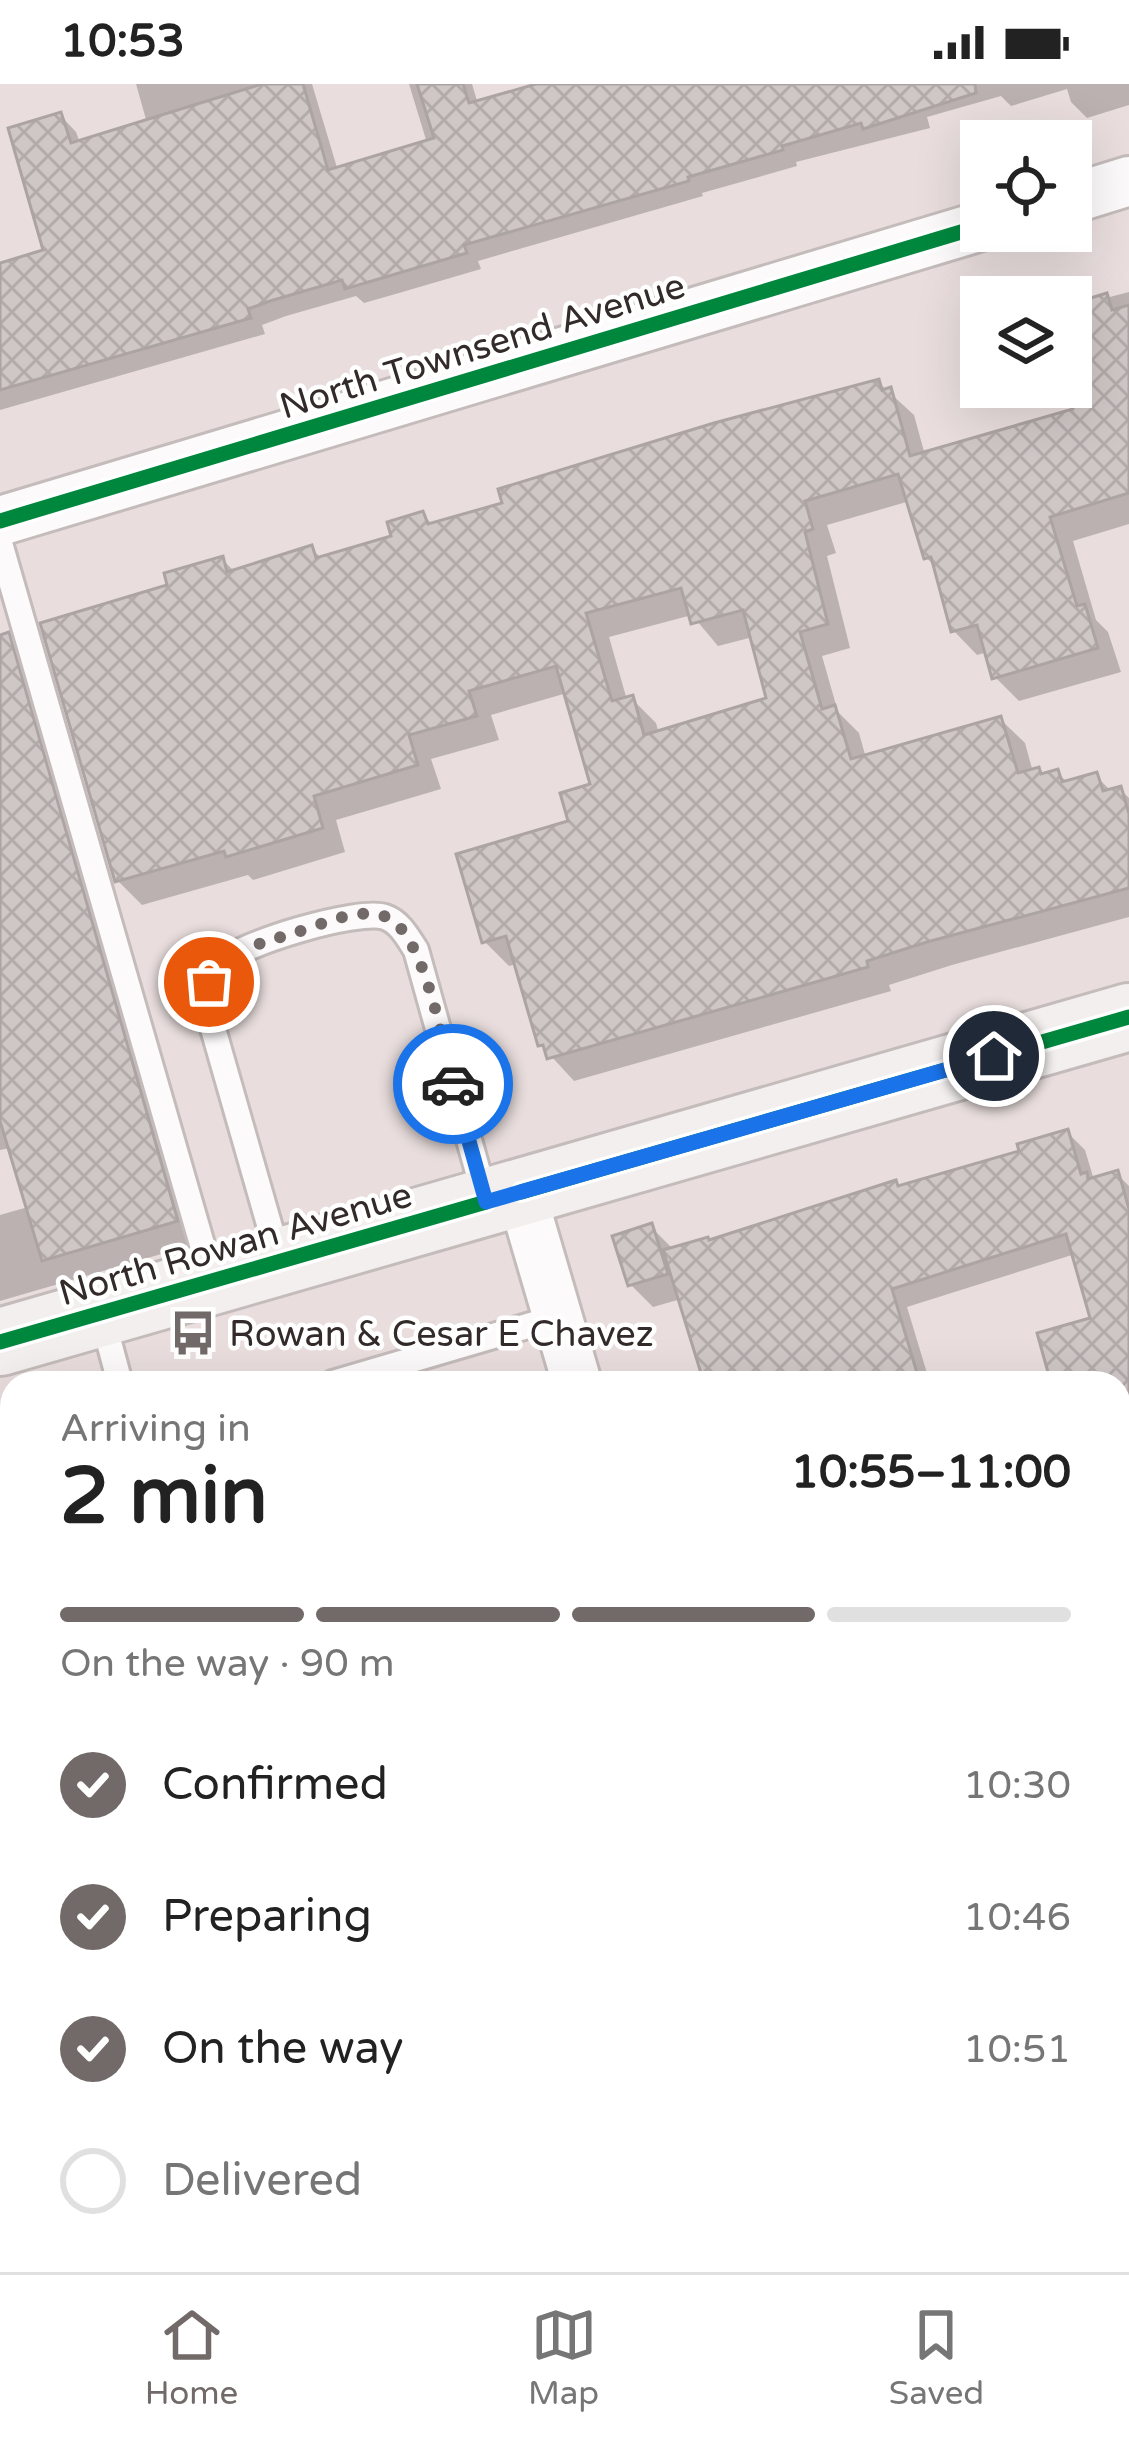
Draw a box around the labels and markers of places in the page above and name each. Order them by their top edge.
pin [158,931,260,1033]
pin [943,1005,1045,1107]
bus stop icon: Rowan & Cesar E Chavez [168,1308,218,1358]
place label: Rowan & Cesar E Chavez [229,1313,654,1356]

